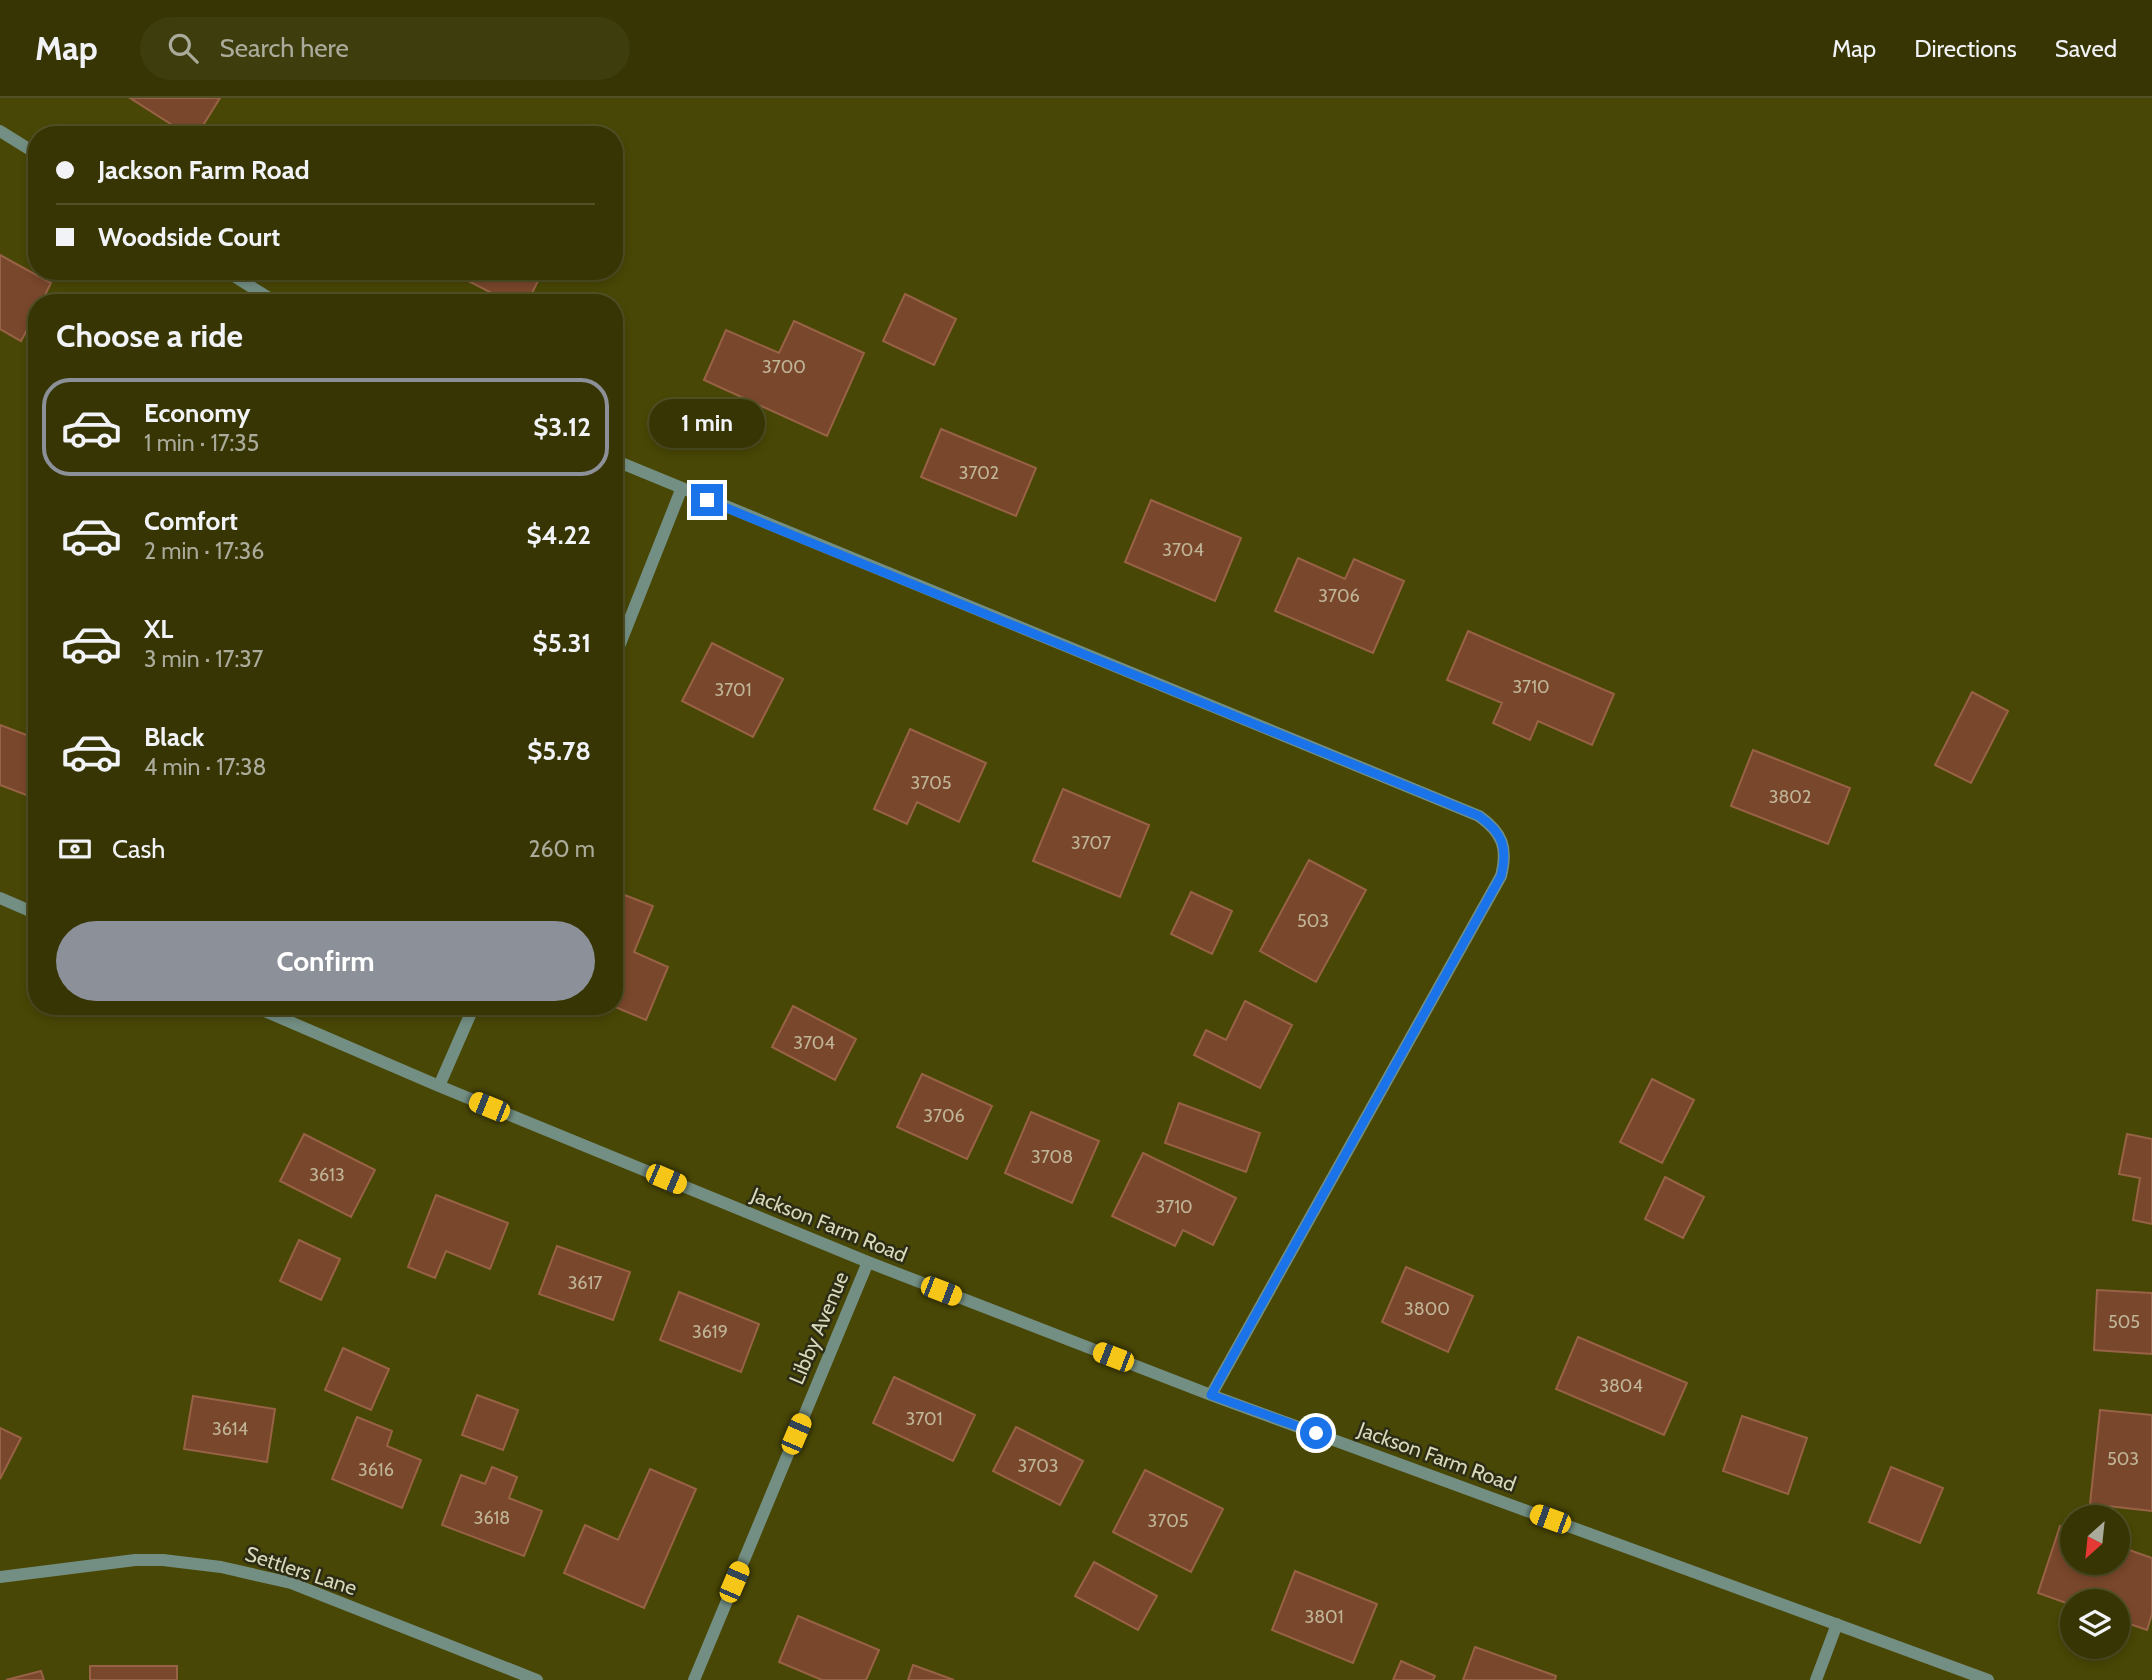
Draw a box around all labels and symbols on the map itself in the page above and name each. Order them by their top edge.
house number: 3700 [762,356,806,378]
callout: 1 min [649,398,765,448]
house number: 3702 [959,462,999,484]
route end [691,484,723,516]
house number: 3704 [1162,539,1204,561]
house number: 3706 [1318,585,1360,607]
house number: 3710 [1512,676,1550,698]
house number: 3701 [714,679,752,701]
house number: 3705 [911,772,951,794]
house number: 3802 [1769,786,1811,808]
house number: 3707 [1071,832,1111,854]
house number: 503 [1297,910,1329,932]
house number: 3704 [793,1032,835,1054]
car [466,1089,513,1125]
house number: 3706 [923,1105,965,1127]
house number: 3708 [1031,1146,1073,1168]
car [643,1161,690,1197]
house number: 3613 [309,1164,345,1186]
street label: Jackson Farm Road [747,1181,911,1267]
house number: 3710 [1155,1196,1193,1218]
street label: Libby Avenue [784,1267,854,1388]
house number: 3617 [568,1272,602,1294]
car [918,1274,965,1308]
house number: 3800 [1404,1298,1450,1320]
house number: 505 [2108,1311,2140,1333]
house number: 3619 [692,1321,728,1343]
car [1090,1340,1137,1374]
house number: 3804 [1599,1375,1643,1397]
house number: 3701 [905,1408,943,1430]
car [779,1411,814,1457]
street label: Jackson Farm Road [1354,1416,1519,1497]
route start [1300,1417,1332,1449]
house number: 3614 [212,1418,248,1440]
house number: 503 [2107,1448,2139,1470]
house number: 3703 [1018,1455,1058,1477]
house number: 3616 [358,1459,394,1481]
car [1527,1502,1574,1536]
north arrow [2060,1505,2130,1575]
house number: 3618 [474,1507,510,1529]
house number: 3705 [1148,1510,1188,1532]
street label: Settlers Lane [242,1541,360,1600]
car [717,1559,752,1605]
house number: 3801 [1304,1606,1344,1628]

